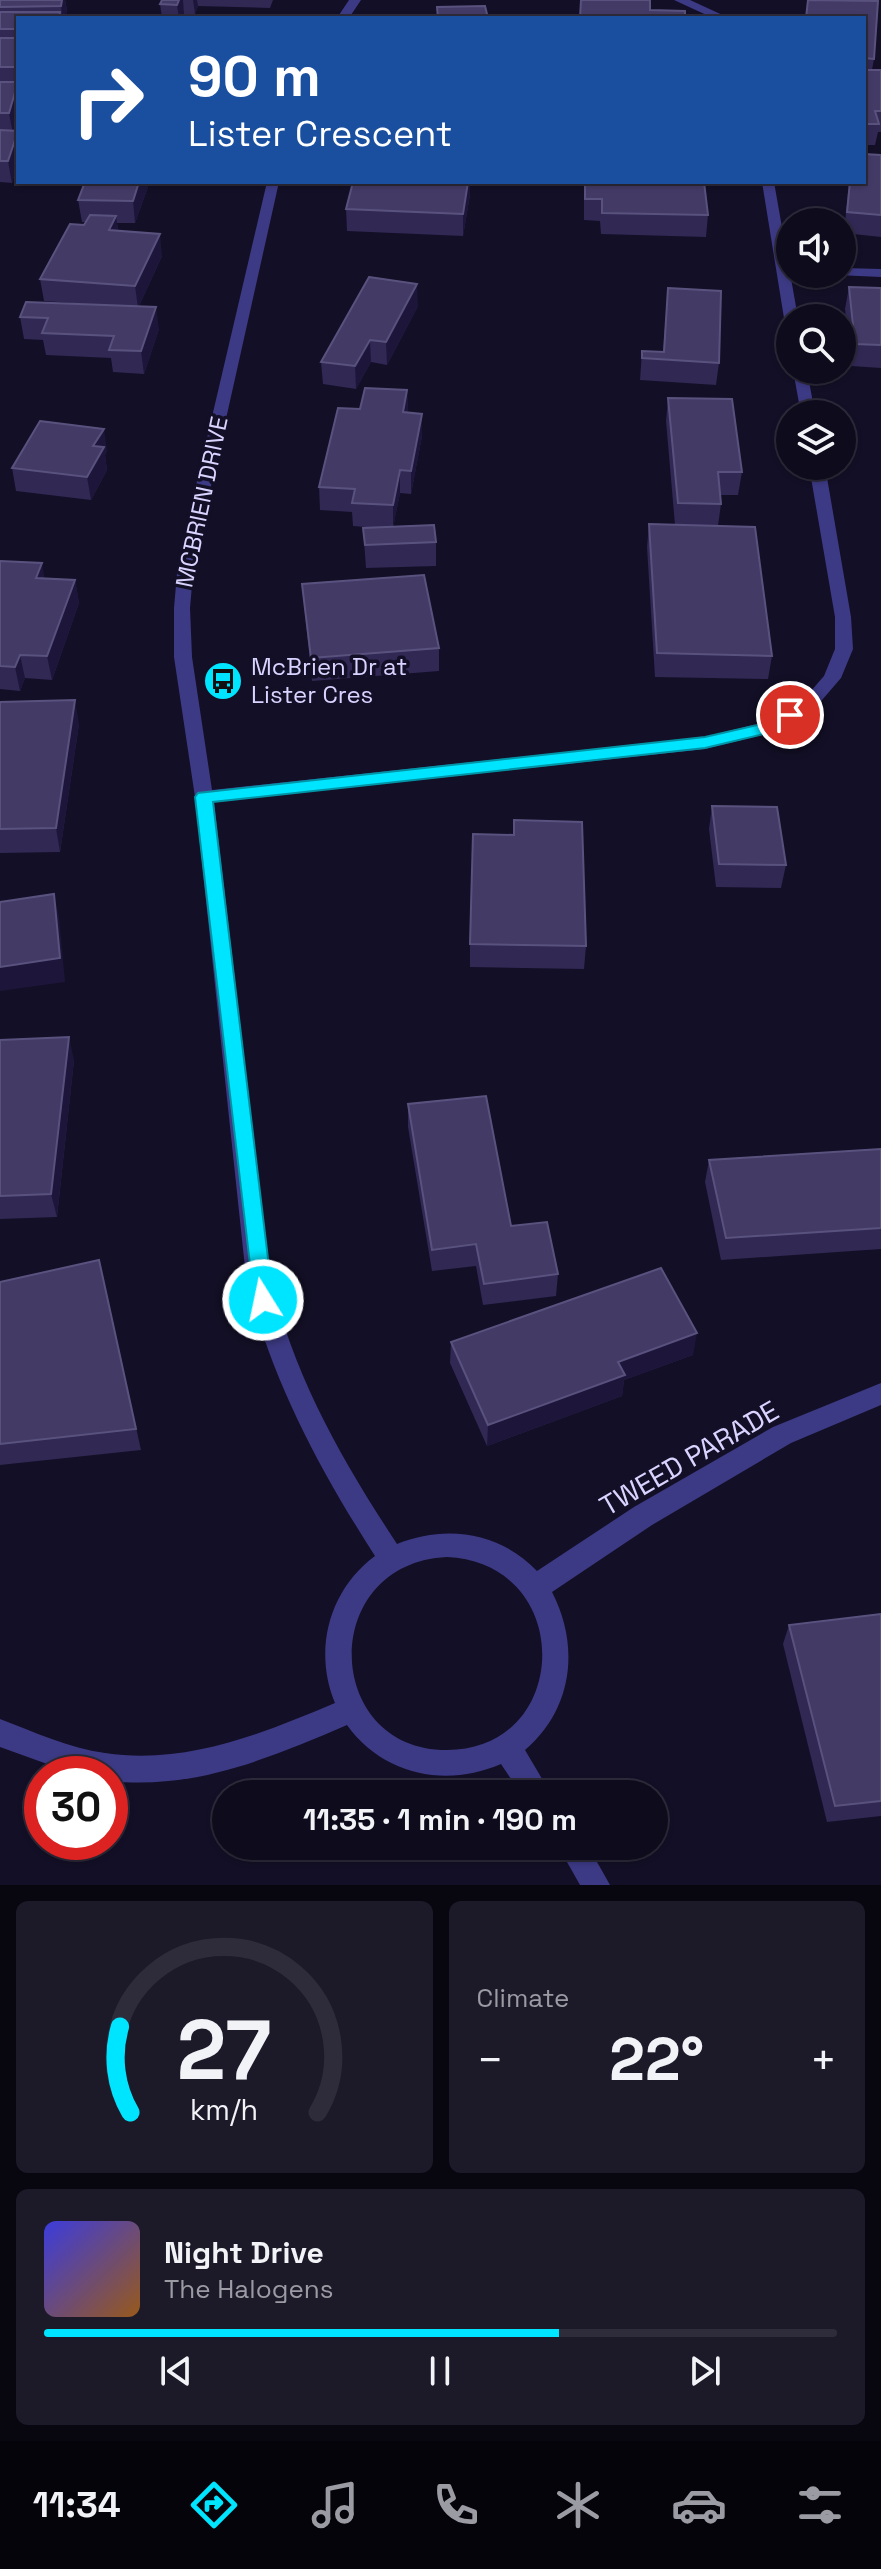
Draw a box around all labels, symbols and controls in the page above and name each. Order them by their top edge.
text: 90 m [188,41,321,112]
icon: right [56,48,160,152]
text: Lister Crescent [188,111,452,157]
map controls [776,208,856,480]
button: sound [776,208,856,288]
button: search [776,304,856,384]
button: layers [776,400,856,480]
street label: MCBRIEN DRIVE [168,414,235,590]
place label: McBrien Dr at Lister Cres [251,651,407,710]
bus stop icon: McBrien Dr at Lister Cres [202,660,244,702]
pin [756,681,824,749]
icon: arrive [768,693,812,737]
position arrow [221,1258,305,1342]
street label: TWEED PARADE [593,1392,785,1524]
speed limit sign: 30 [24,1756,128,1860]
text: 11:35 · 1 min · 190 m [303,1800,577,1839]
text: Climate [477,1981,569,2015]
text: 27 [177,1997,272,2103]
text: 22° [609,2021,704,2098]
text: − [477,2032,504,2088]
text: + [810,2032,837,2088]
text: km/h [190,2092,258,2128]
text: Night Drive [164,2233,324,2272]
text: The Halogens [164,2272,333,2306]
icon: previous [154,2349,198,2393]
icon: pause [418,2349,462,2393]
icon: next [683,2349,727,2393]
icon: directions [186,2477,242,2533]
icon: music [307,2477,363,2533]
icon: phone [428,2477,484,2533]
icon: climate [550,2477,606,2533]
icon: car [671,2477,727,2533]
icon: filters [792,2477,848,2533]
text: 11:34 [33,2482,121,2528]

